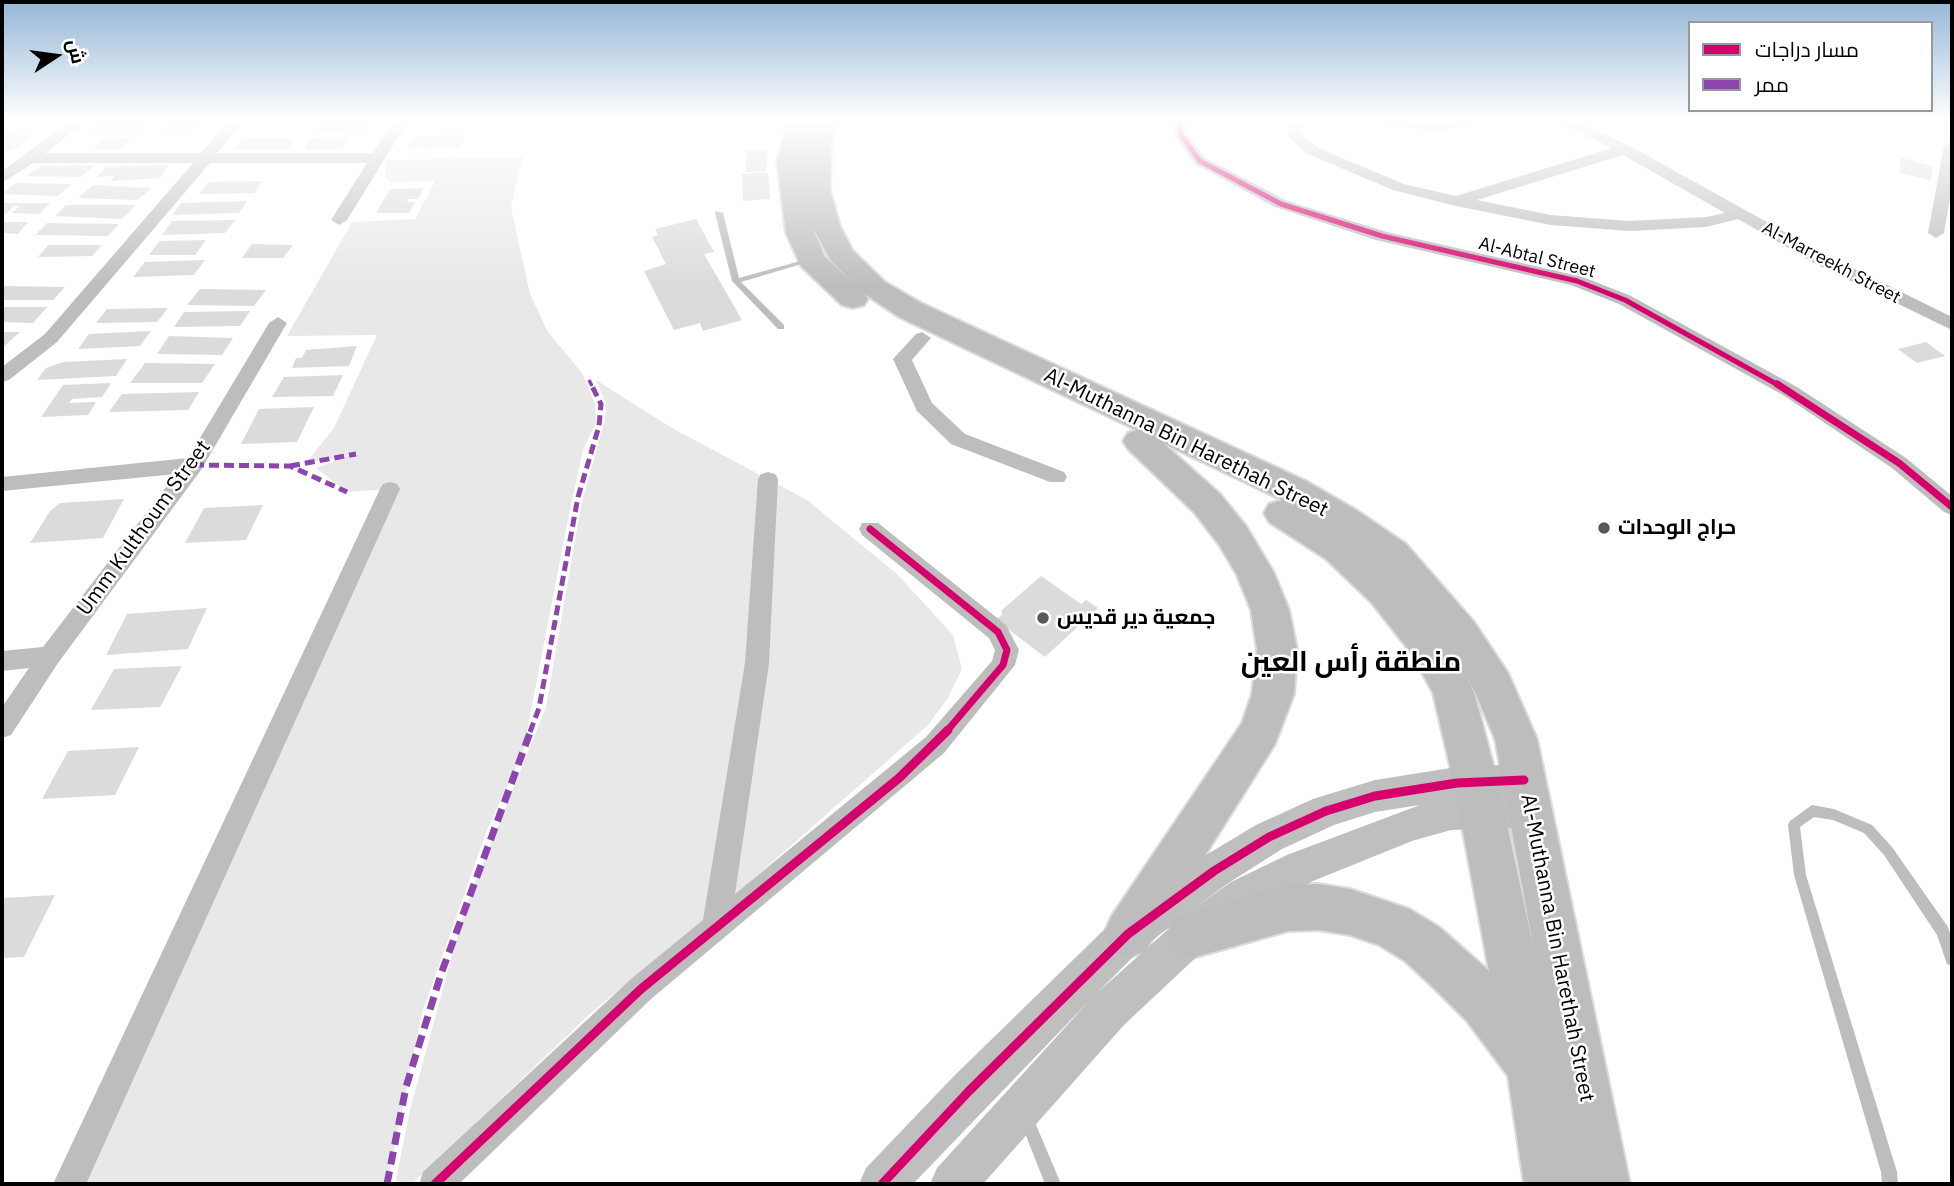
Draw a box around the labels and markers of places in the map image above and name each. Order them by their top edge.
place label: حراج الوحدات [1618,515,1736,541]
marker: حراج الوحدات [1596,520,1612,536]
place label: جمعية دير قديس [1057,605,1215,631]
marker: جمعية دير قديس [1035,610,1051,626]

